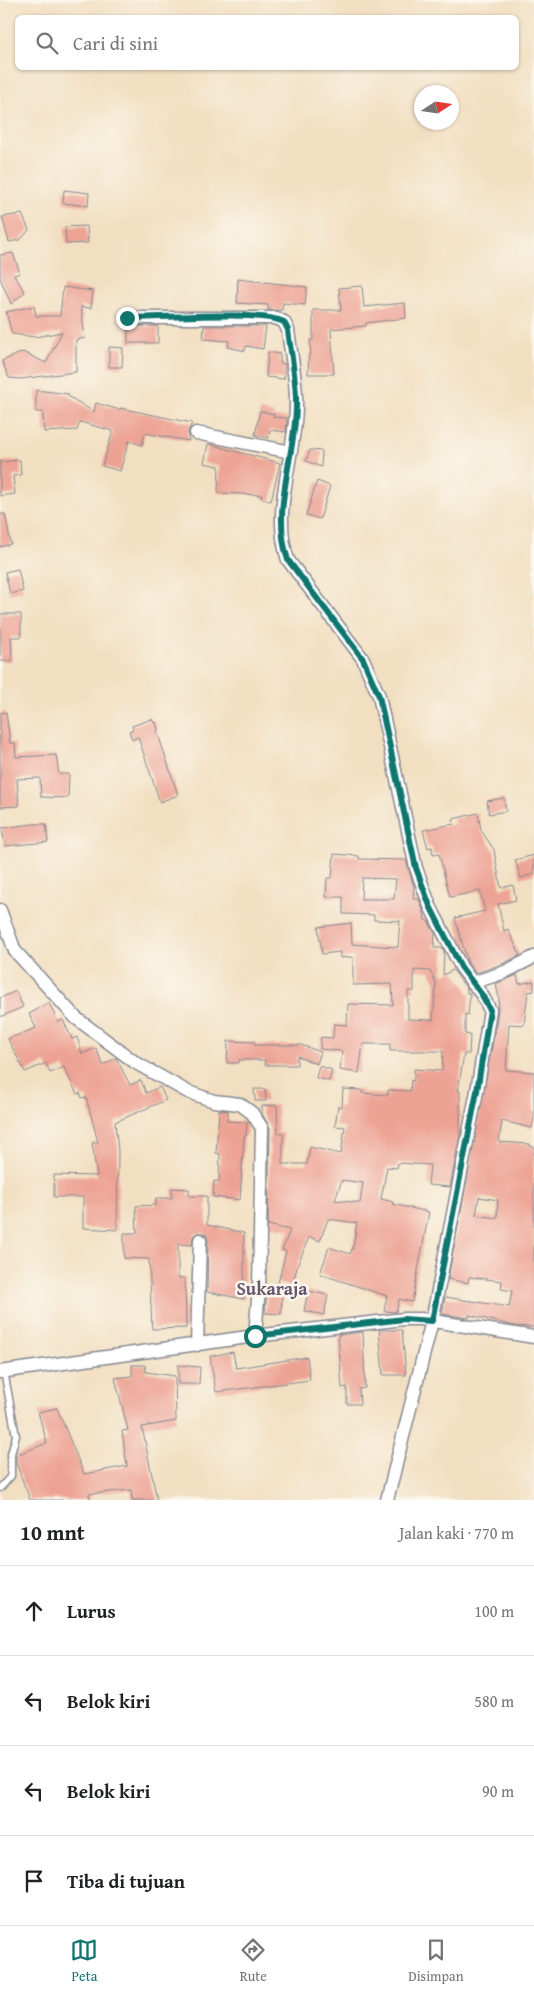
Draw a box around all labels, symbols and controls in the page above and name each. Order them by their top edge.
search box [15,15,519,70]
icon: search [33,29,61,57]
text: Cari di sini [73,29,158,57]
north arrow [414,85,459,130]
route end [116,307,139,330]
district label: Sukaraja [236,1275,308,1302]
route start [244,1325,267,1348]
text: 10 mnt [20,1517,85,1548]
text: Jalan kaki · 770 m [399,1521,514,1545]
icon: ahead [20,1597,48,1625]
text: Lurus [67,1597,116,1625]
text: 100 m [474,1599,514,1623]
icon: left [20,1687,48,1715]
text: Belok kiri [67,1687,150,1715]
text: 580 m [474,1689,514,1713]
icon: left [20,1777,48,1805]
text: Belok kiri [67,1777,150,1805]
text: 90 m [482,1779,514,1803]
icon: arrive [20,1867,48,1895]
text: Tiba di tujuan [67,1867,185,1895]
tab: Peta [70,1936,98,1986]
tab: Rute [239,1936,267,1986]
tab: Disimpan [408,1936,464,1986]

